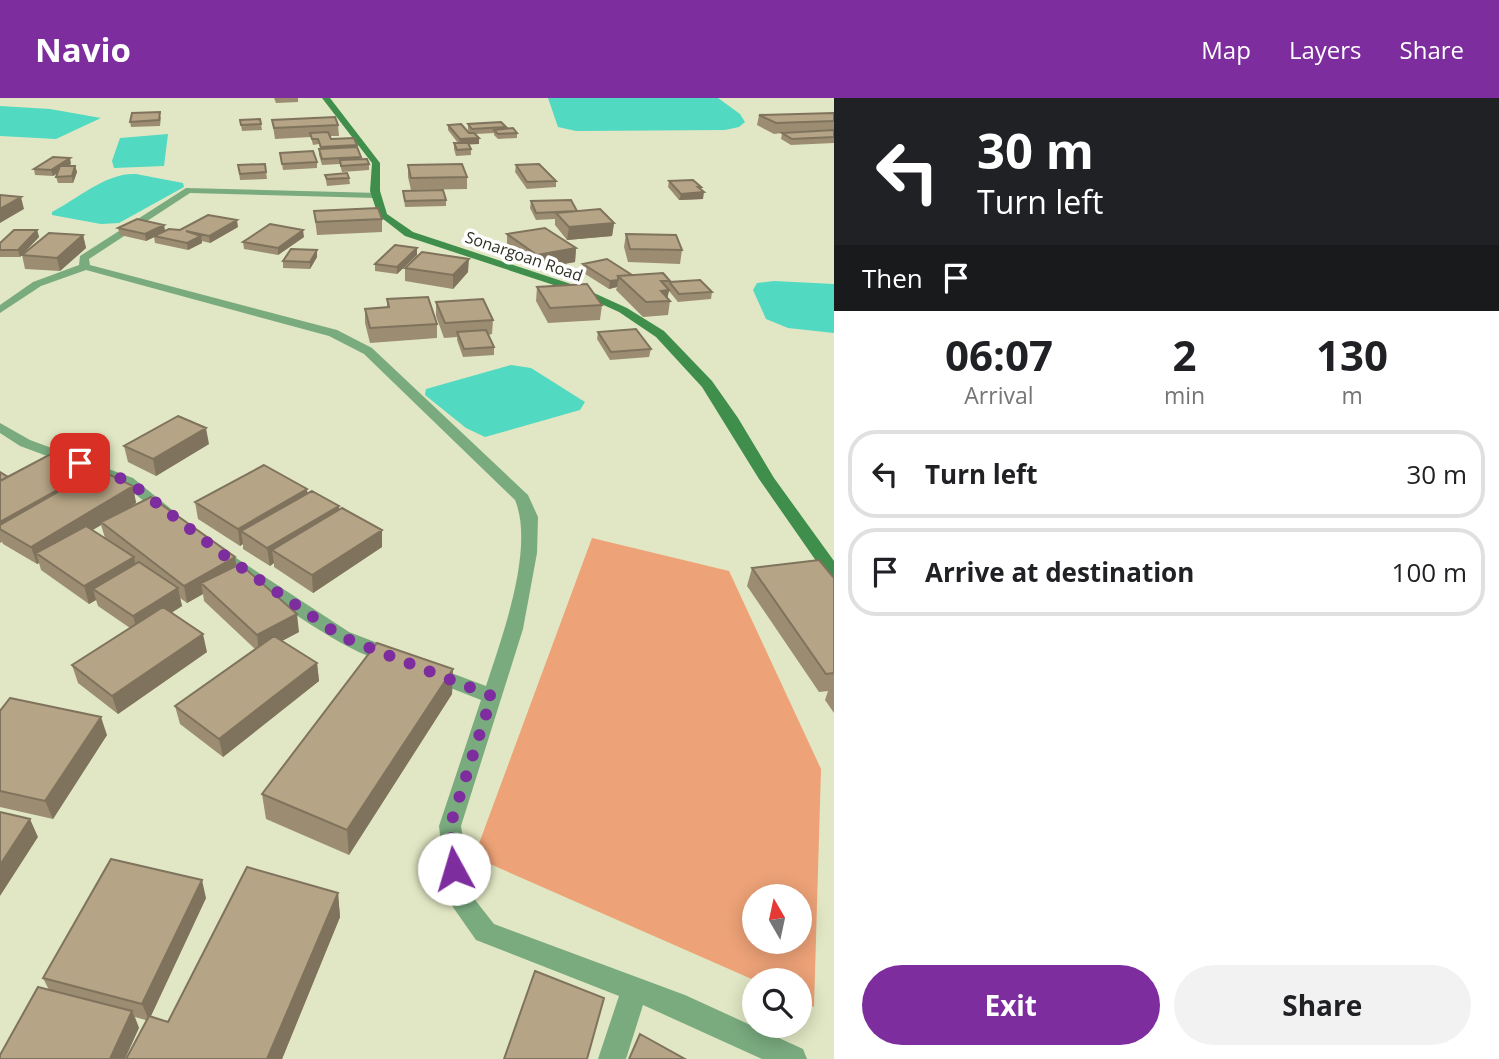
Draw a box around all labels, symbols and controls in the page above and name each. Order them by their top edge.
text: Navio [35,27,131,72]
text: Map [1201,33,1251,66]
text: Layers [1289,33,1362,66]
text: Share [1400,33,1464,66]
text: 30 m [977,117,1094,183]
icon: left [862,126,953,217]
text: Turn left [977,180,1103,223]
street label: Sonargoan Road [462,226,586,286]
icon: arrive [937,259,975,297]
text: Then [862,260,923,296]
text: 06:07 [945,326,1053,383]
text: 2 [1172,326,1197,383]
text: 130 [1316,326,1388,383]
text: Arrival [964,379,1034,411]
text: min [1164,379,1205,411]
text: m [1341,379,1363,411]
pin [50,433,110,493]
icon: arrive [61,444,99,482]
icon: left [866,455,904,493]
text: Turn left [925,456,1037,492]
text: 30 m [1406,456,1467,492]
icon: arrive [866,553,904,591]
text: Arrive at destination [925,554,1194,590]
text: 100 m [1392,554,1467,590]
position arrow [417,832,491,906]
north arrow [742,884,812,954]
map controls [742,884,812,1038]
button: Exit [862,965,1160,1045]
button: Share [1174,965,1471,1045]
button: search [742,968,812,1038]

